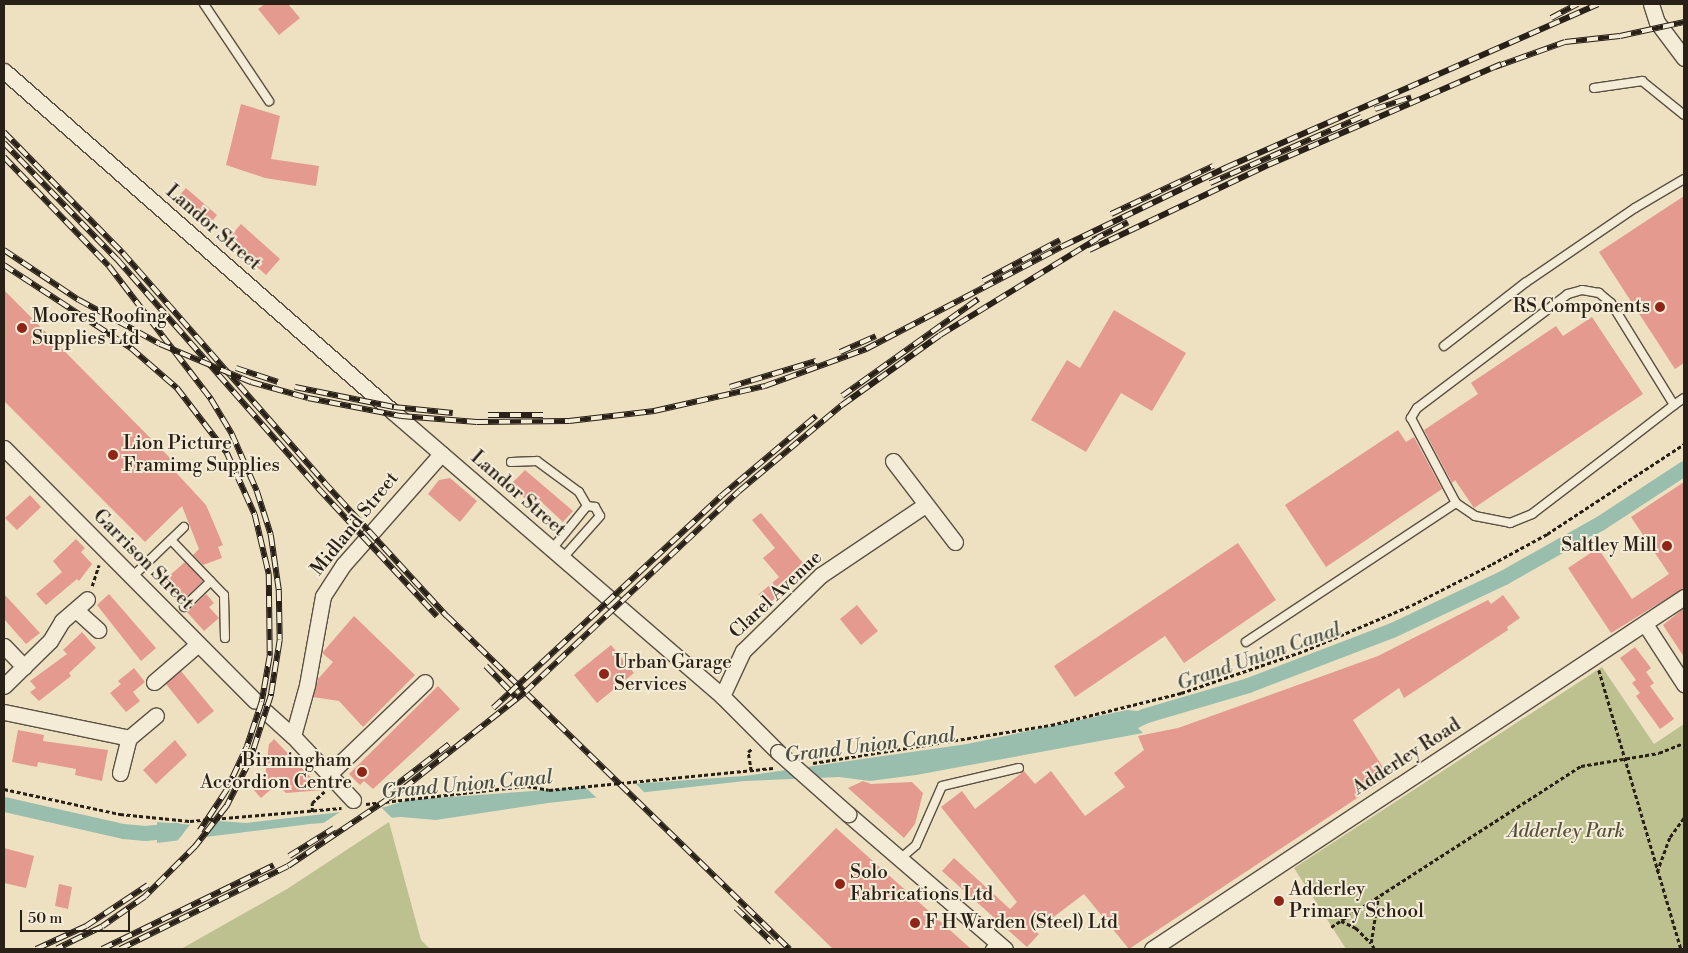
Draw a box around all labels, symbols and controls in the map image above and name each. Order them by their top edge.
street label: Landor Street [161,180,265,276]
place label: RS Components [1513,296,1650,318]
marker: RS Components [1654,301,1666,313]
place label: Moores Roofing Supplies Ltd [32,306,167,350]
marker: Moores Roofing Supplies Ltd [16,322,28,334]
place label: Lion Picture Framimg Supplies [123,433,280,477]
street label: Landor Street [466,446,570,542]
marker: Lion Picture Framimg Supplies [107,449,119,461]
street label: Midland Street [306,468,404,580]
street label: Garrison Street [88,505,198,615]
place label: Saltley Mill [1561,535,1657,557]
marker: Saltley Mill [1661,540,1673,552]
street label: Clarel Avenue [725,546,827,644]
water label: Grand Union Canal [1174,618,1344,696]
place label: Urban Garage Services [614,652,732,696]
marker: Urban Garage Services [598,668,610,680]
street label: Adderley Road [1349,714,1465,800]
water label: Grand Union Canal [783,724,957,768]
place label: Birmingham Accordion Centre [200,750,352,794]
marker: Birmingham Accordion Centre [356,766,368,778]
water label: Grand Union Canal [380,766,554,804]
park label: Adderley Park [1508,821,1624,843]
place label: Solo Fabrications Ltd [850,862,993,906]
marker: Solo Fabrications Ltd [834,878,846,890]
place label: Adderley Primary School [1289,879,1424,923]
marker: Adderley Primary School [1273,895,1285,907]
scale bar [22,900,132,932]
text: 50 m [28,909,62,928]
place label: F H Warden (Steel) Ltd [925,912,1118,934]
marker: F H Warden (Steel) Ltd [909,917,921,929]

